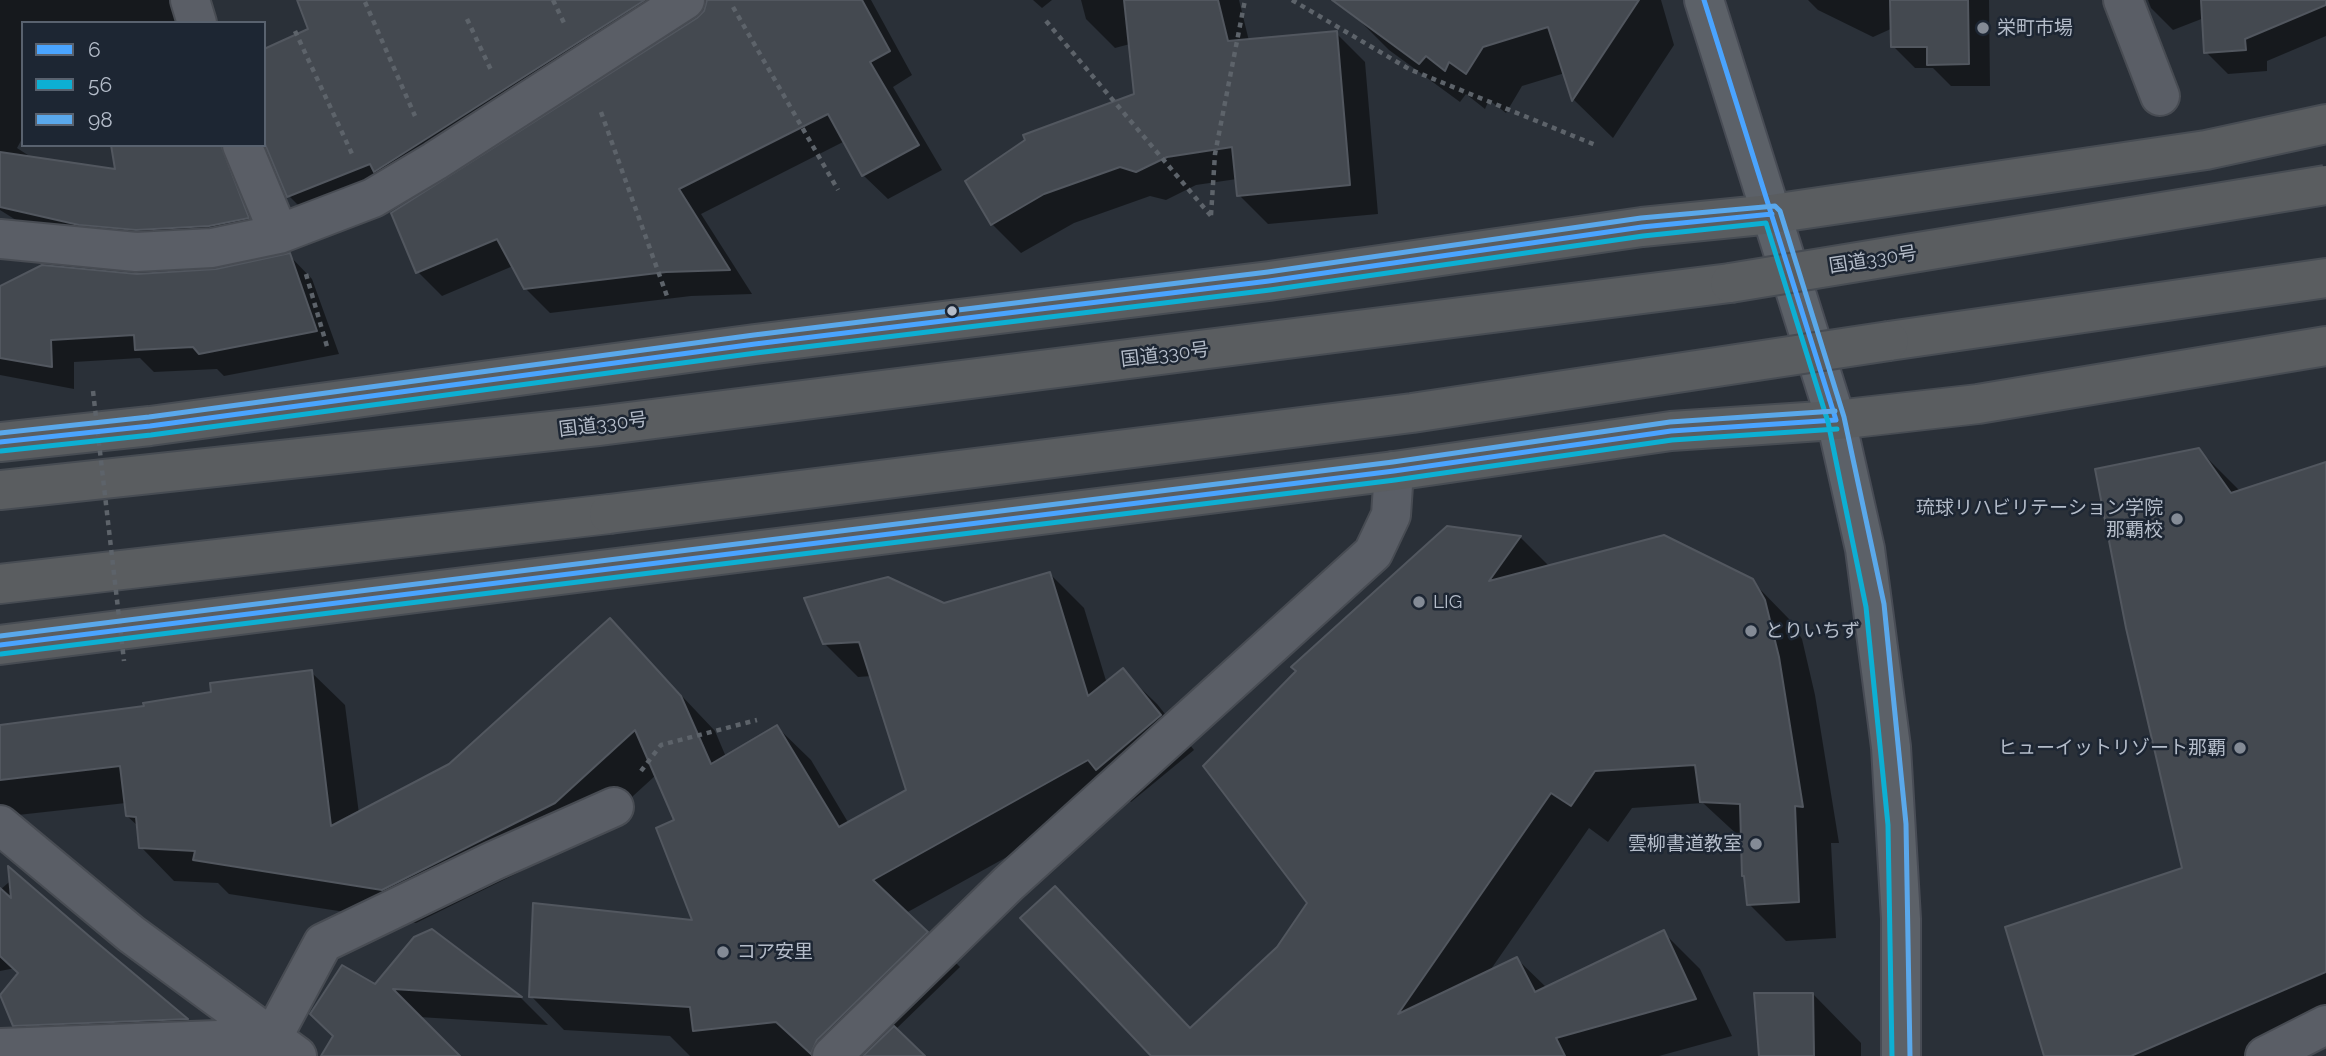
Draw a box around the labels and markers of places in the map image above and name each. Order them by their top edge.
place label: 栄町市場 [1997,17,2073,39]
marker: 栄町市場 [1975,20,1991,36]
unlabelled marker [945,304,959,318]
place label: 琉球リハビリテーション学院 那覇校 [1916,497,2163,541]
marker: 琉球リハビリテーション学院 那覇校 [2169,511,2185,527]
place label: LIG [1433,591,1462,613]
marker: LIG [1411,594,1427,610]
place label: とりいちず [1765,620,1860,642]
marker: とりいちず [1743,623,1759,639]
place label: ヒューイットリゾート那覇 [1998,737,2226,759]
marker: ヒューイットリゾート那覇 [2232,740,2248,756]
place label: 雲柳書道教室 [1628,833,1742,855]
marker: 雲柳書道教室 [1748,836,1764,852]
place label: コア安里 [737,941,813,963]
marker: コア安里 [715,944,731,960]

